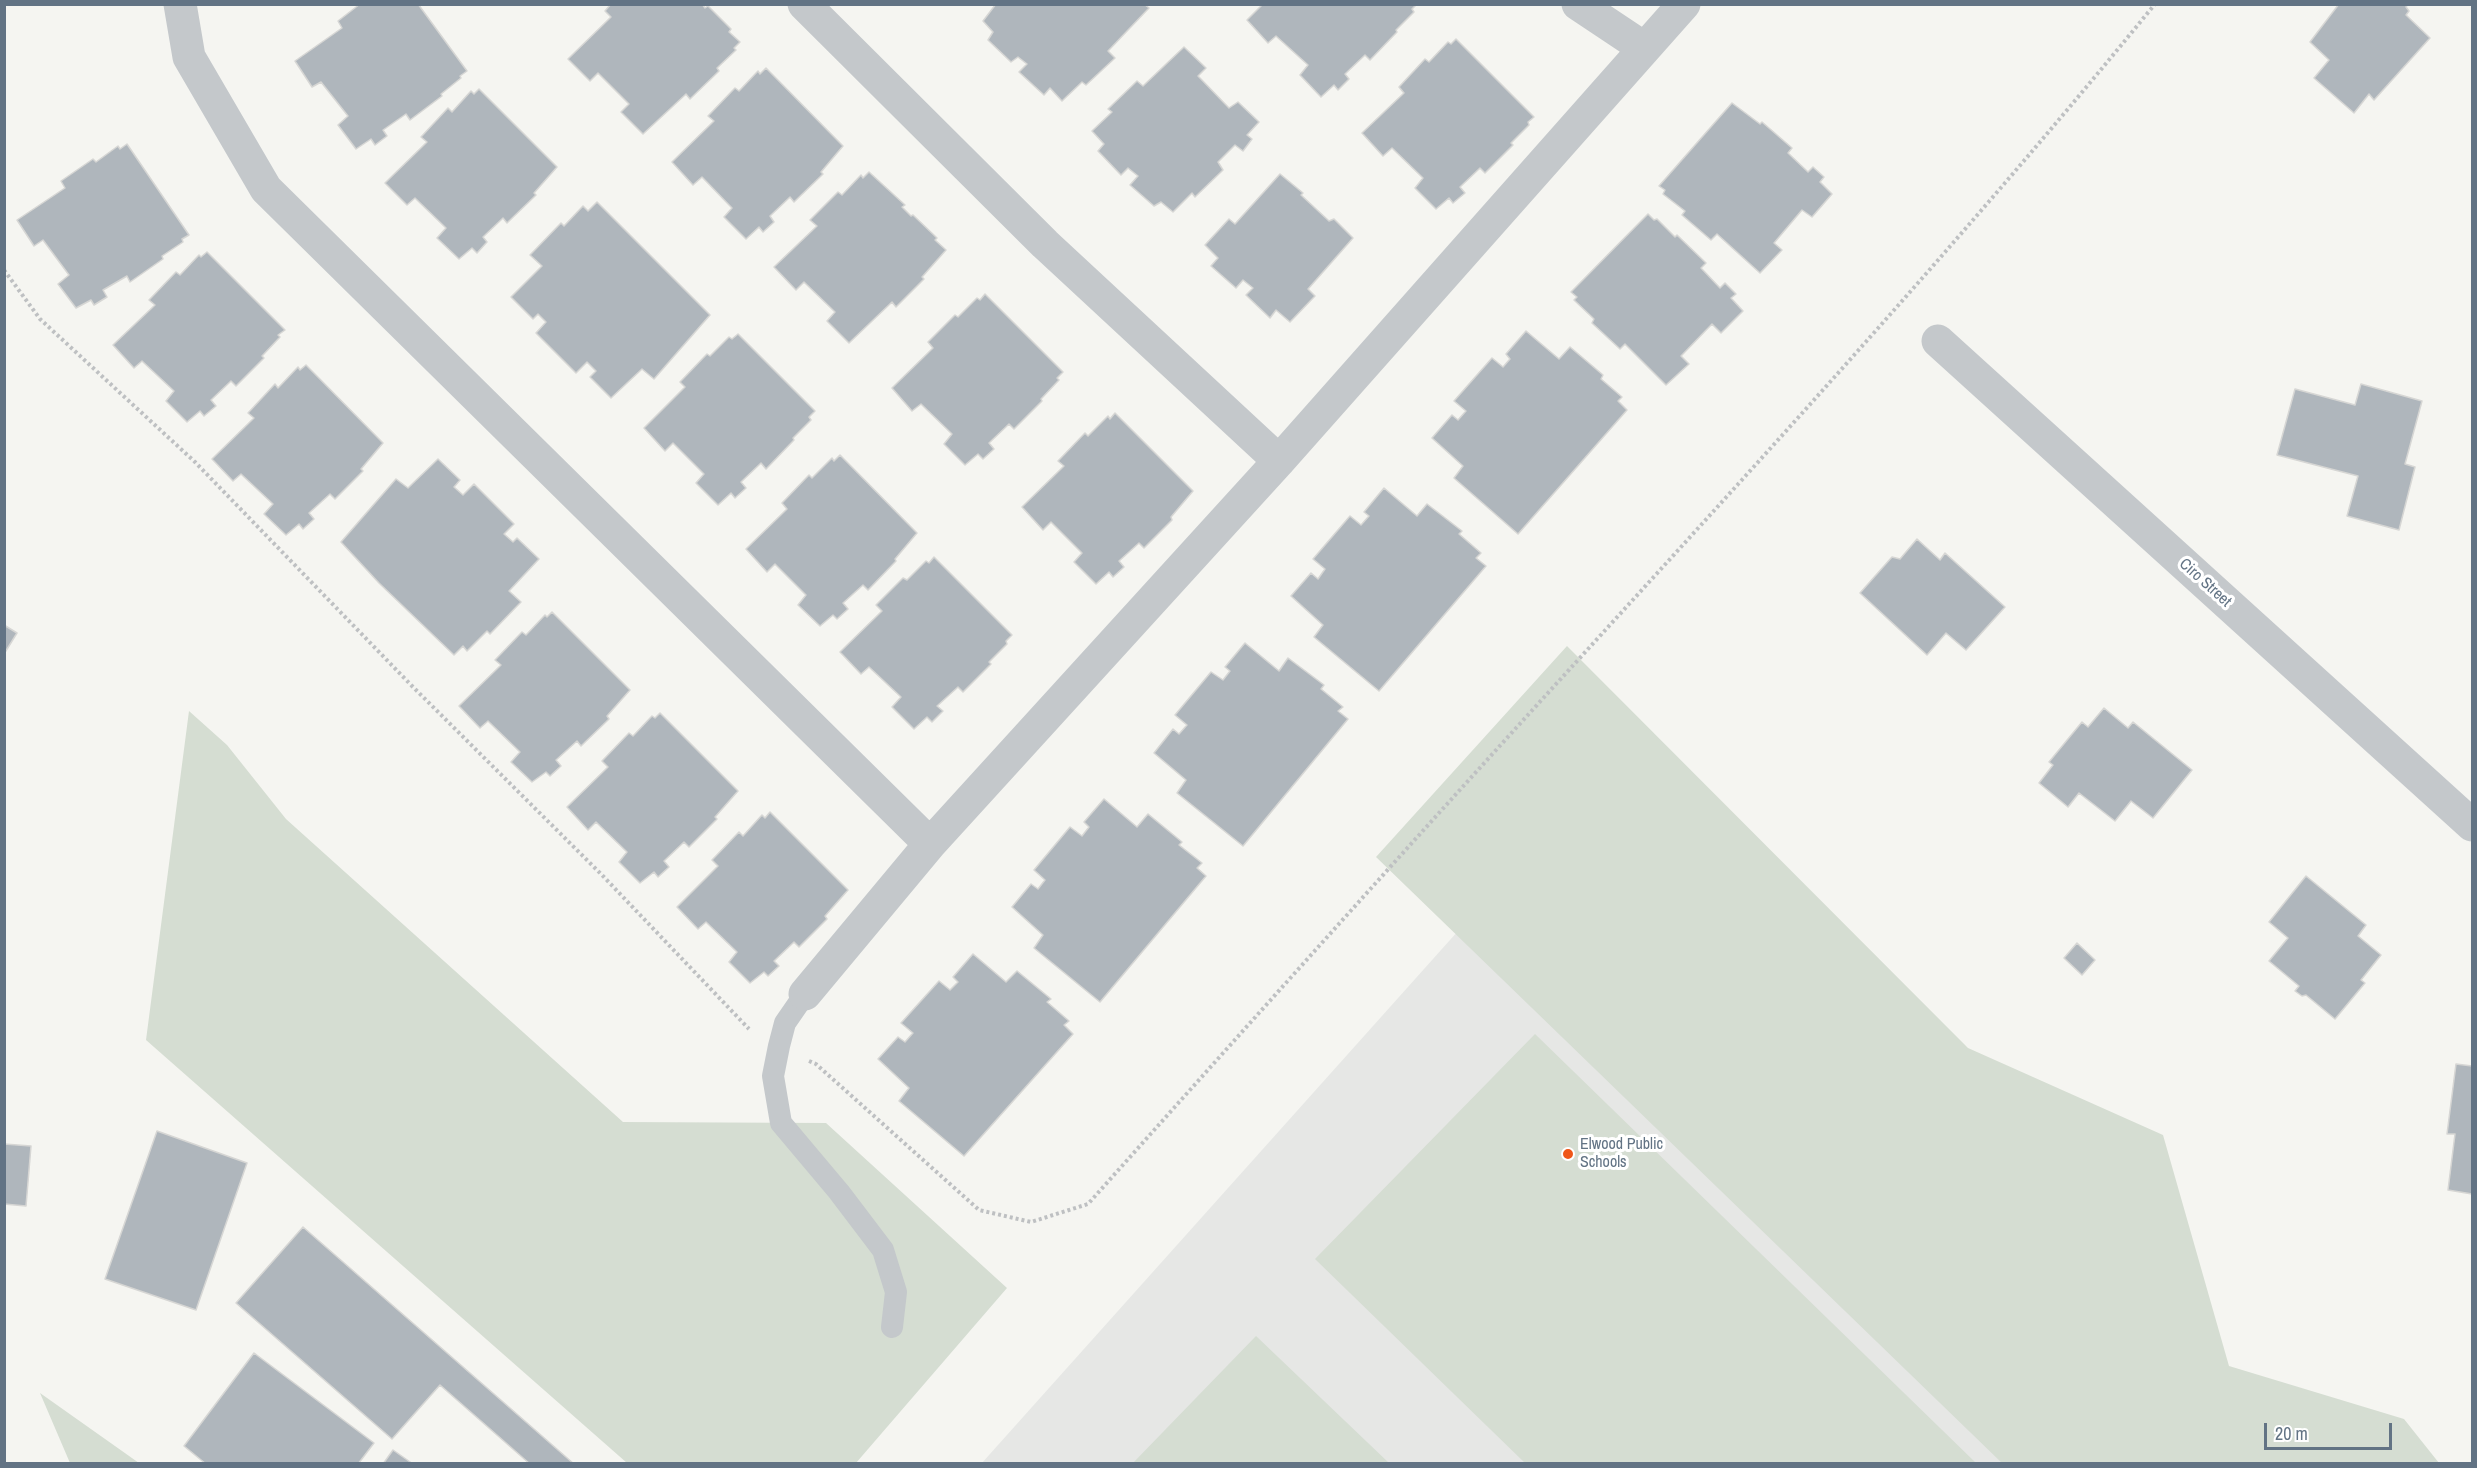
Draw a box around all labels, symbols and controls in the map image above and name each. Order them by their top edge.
street label: Ciro Street [2175,555,2235,611]
place label: Elwood Public Schools [1580,1135,1663,1173]
marker: Elwood Public Schools [1561,1147,1575,1161]
scale bar [2267,1411,2394,1449]
text: 20 m [2275,1421,2308,1446]

